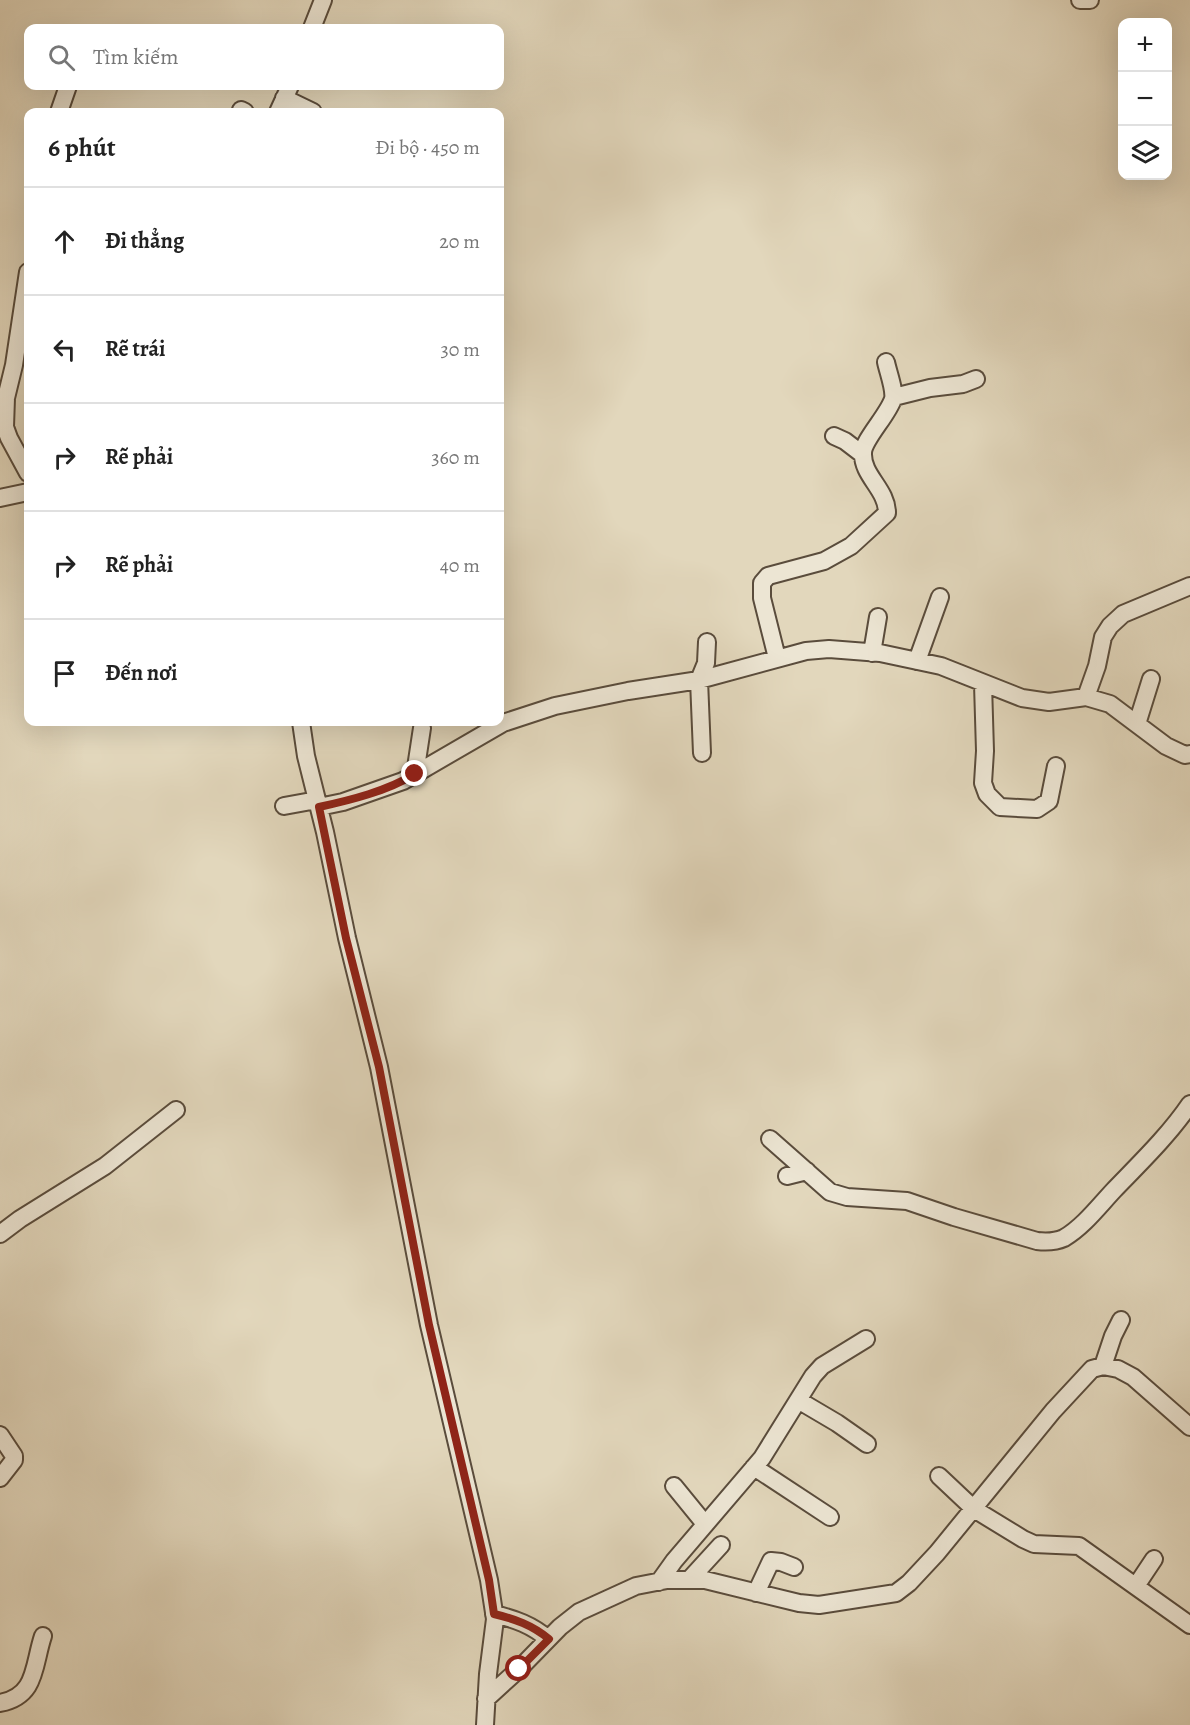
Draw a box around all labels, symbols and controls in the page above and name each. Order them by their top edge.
map controls [1118,18,1172,180]
button: + [1118,18,1172,72]
search box [24,24,504,90]
icon: search [45,41,78,74]
text: Tìm kiếm [93,42,179,72]
button: − [1118,72,1172,126]
button: layers [1118,126,1172,180]
text: 6 phút [48,130,116,165]
text: Đi bộ · 450 m [375,134,480,161]
icon: ahead [48,225,81,258]
text: Đi thẳng [105,226,184,256]
text: 20 m [439,228,480,255]
icon: left [48,333,81,366]
text: Rẽ trái [105,334,166,364]
text: 30 m [440,336,480,363]
icon: right [48,441,81,474]
text: Rẽ phải [105,442,173,472]
text: 360 m [431,444,480,471]
icon: right [48,549,81,582]
text: Rẽ phải [105,550,173,580]
text: 40 m [440,552,480,579]
icon: arrive [48,657,81,690]
text: Đến nơi [105,658,177,688]
route end [401,760,427,786]
route start [505,1655,531,1681]

